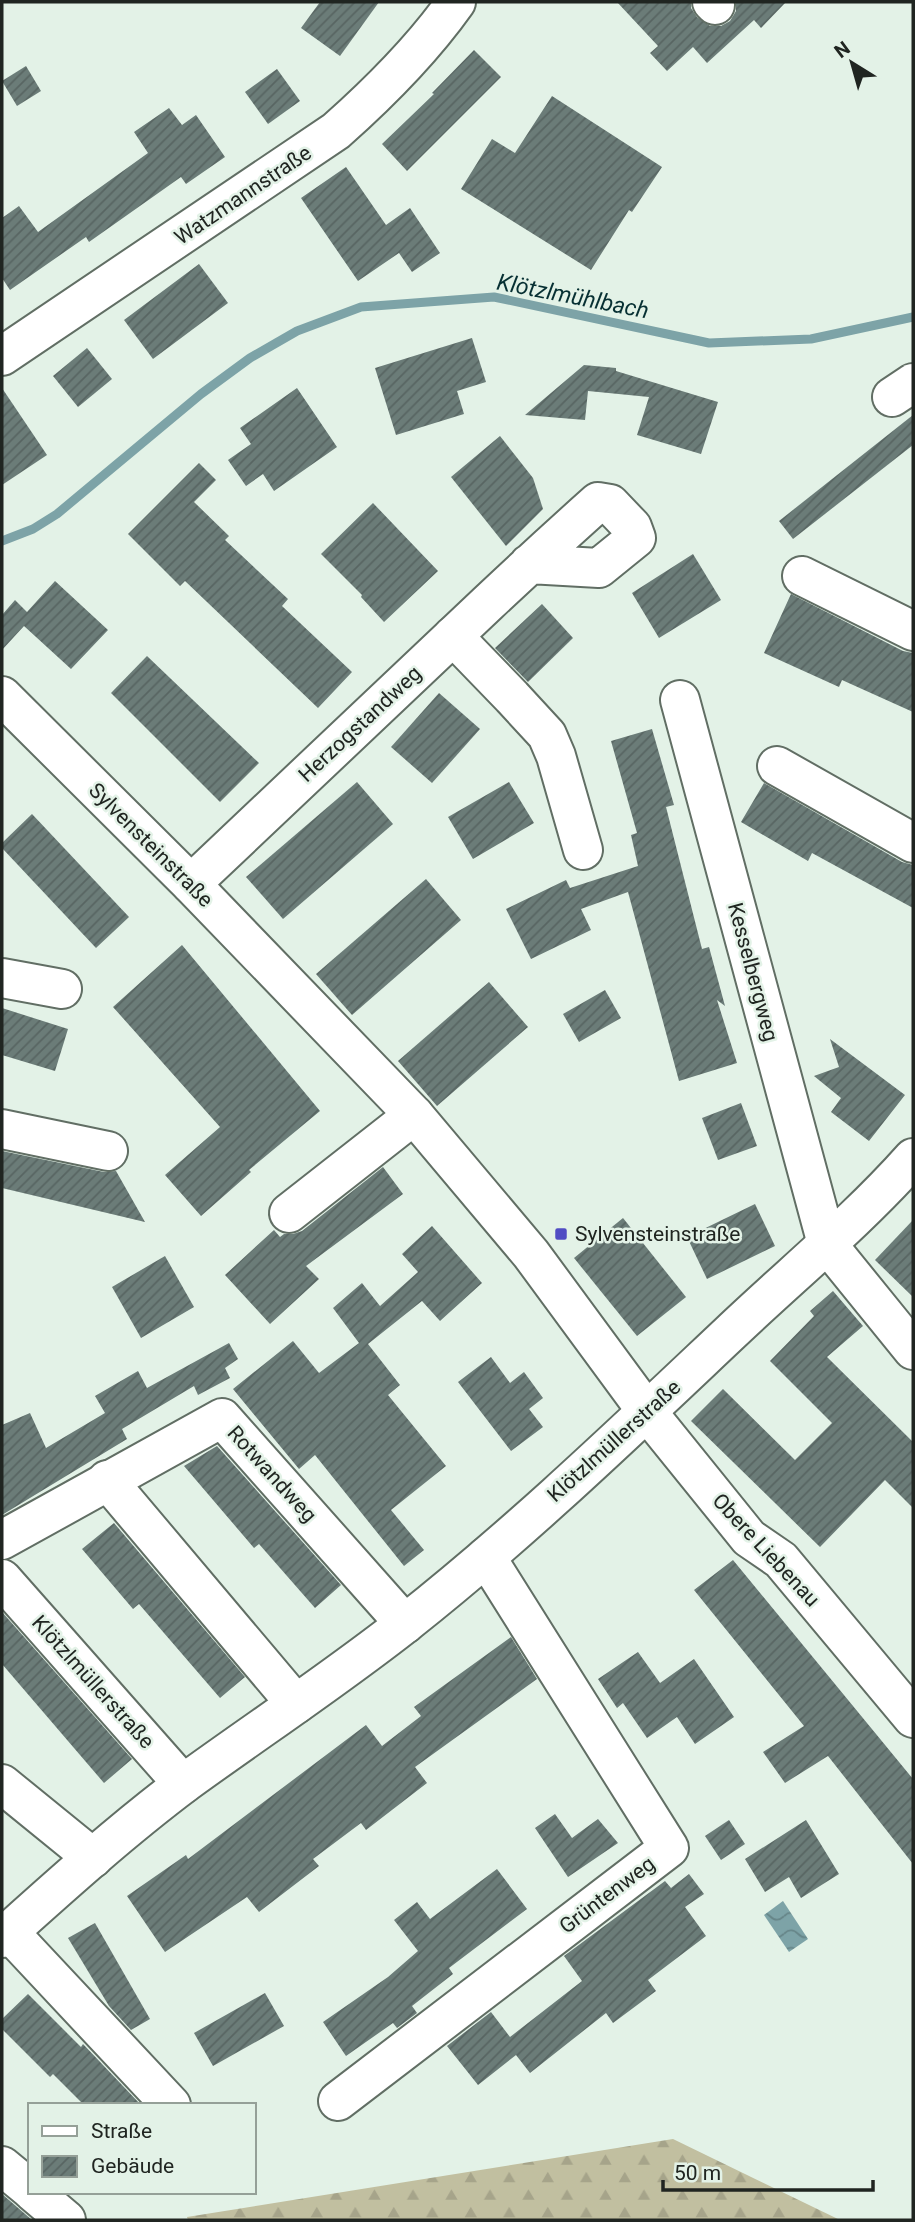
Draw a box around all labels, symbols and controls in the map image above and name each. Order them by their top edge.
north arrow [817,28,887,98]
text: N [830,37,854,63]
street label: Watzmannstraße [170,140,316,250]
water label: Klötzlmühlbach [495,269,651,324]
street label: Herzogstandweg [294,661,426,787]
street label: Sylvensteinstraße [84,778,218,912]
street label: Kesselbergweg [723,900,783,1044]
place label: Sylvensteinstraße [575,1222,740,1246]
marker: Sylvensteinstraße [553,1226,569,1242]
street label: Klötzlmüllerstraße [543,1375,685,1507]
street label: Rotwandweg [223,1421,321,1527]
street label: Obere Liebenau [708,1489,824,1611]
street label: Klötzlmüllerstraße [27,1611,159,1753]
street label: Grüntenweg [555,1851,659,1939]
legend [28,2103,256,2194]
text: Straße [91,2119,152,2143]
scale bar [663,2148,873,2192]
text: Gebäude [91,2154,174,2178]
text: 50 m [674,2161,721,2185]

